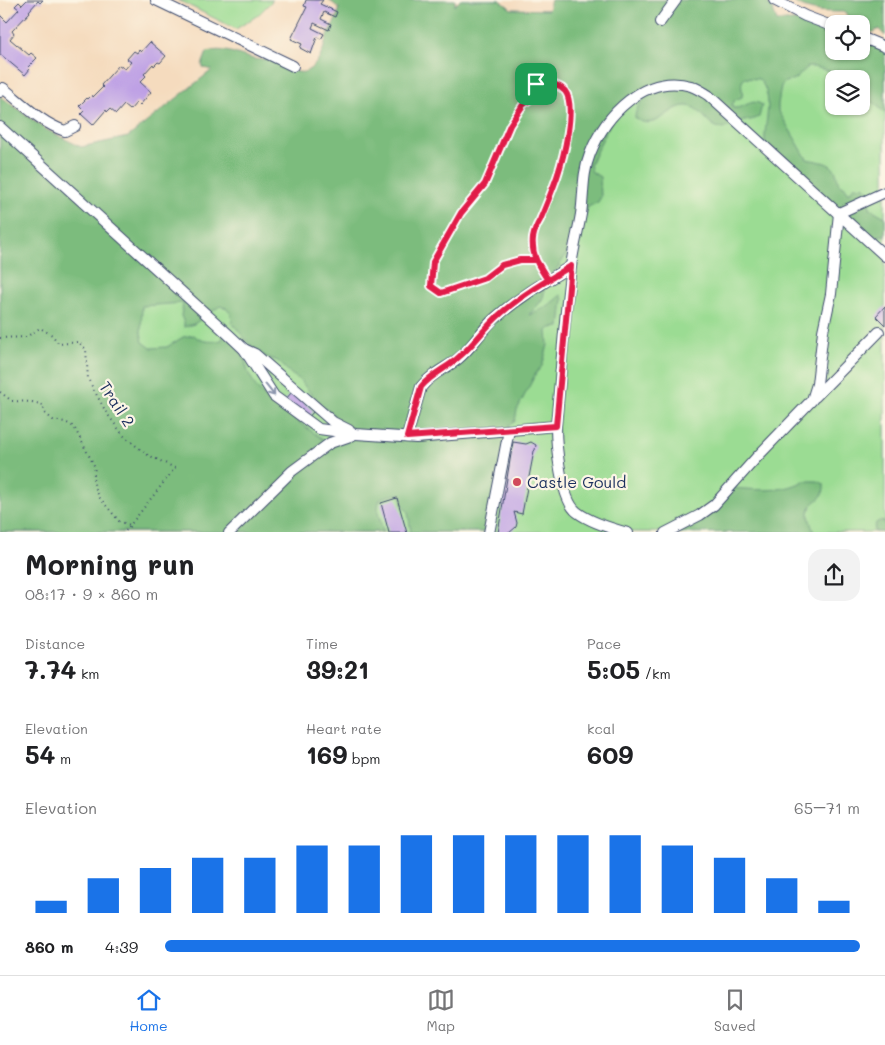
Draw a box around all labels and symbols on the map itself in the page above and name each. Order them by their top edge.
pin [515,63,557,105]
street label: Trail 2 [95,377,140,430]
one-way arrow [265,383,276,396]
place label: Castle Gould [527,471,627,492]
marker: Castle Gould [511,476,523,488]

